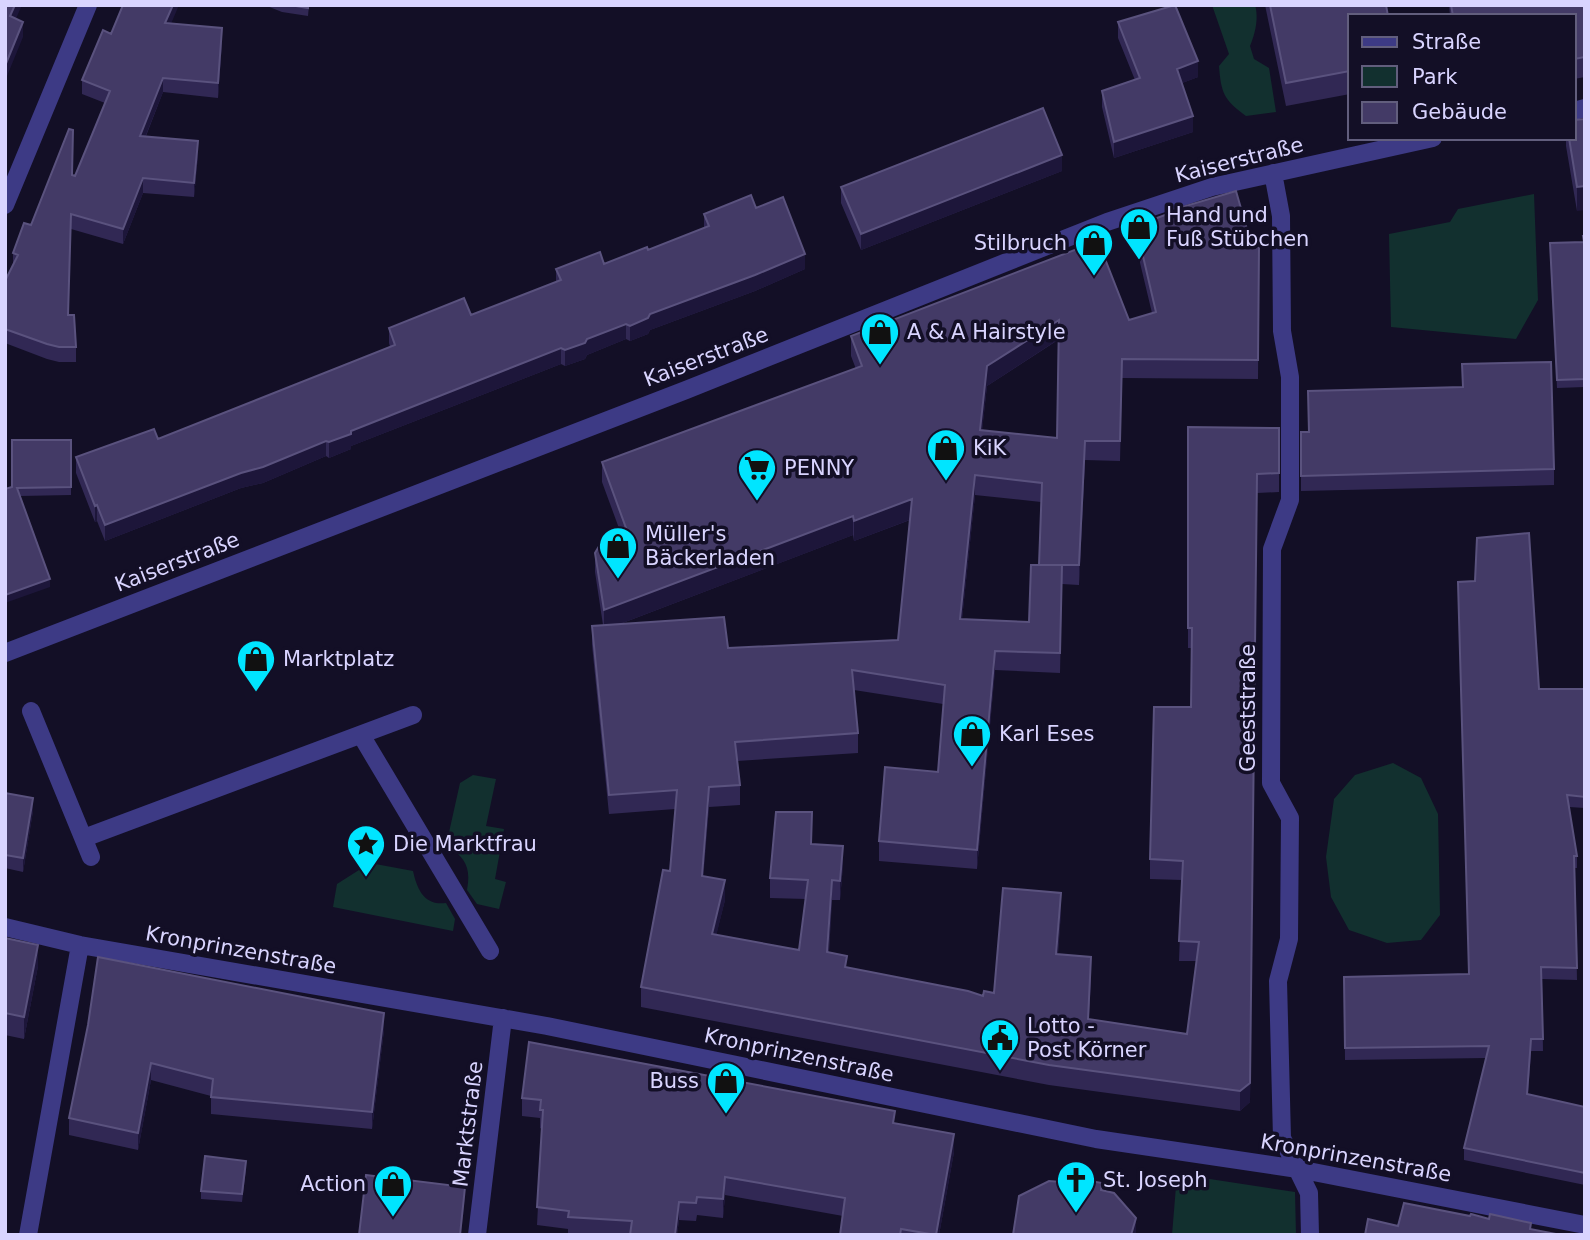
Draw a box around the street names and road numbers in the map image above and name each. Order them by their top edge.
street label: Kaiserstraße [1172,132,1306,188]
street label: Kaiserstraße [640,322,772,392]
street label: Kaiserstraße [111,527,243,597]
street label: Geeststraße [1236,644,1260,772]
street label: Kronprinzenstraße [144,921,338,979]
street label: Kronprinzenstraße [702,1023,896,1087]
street label: Marktstraße [448,1060,488,1188]
street label: Kronprinzenstraße [1259,1129,1453,1187]

